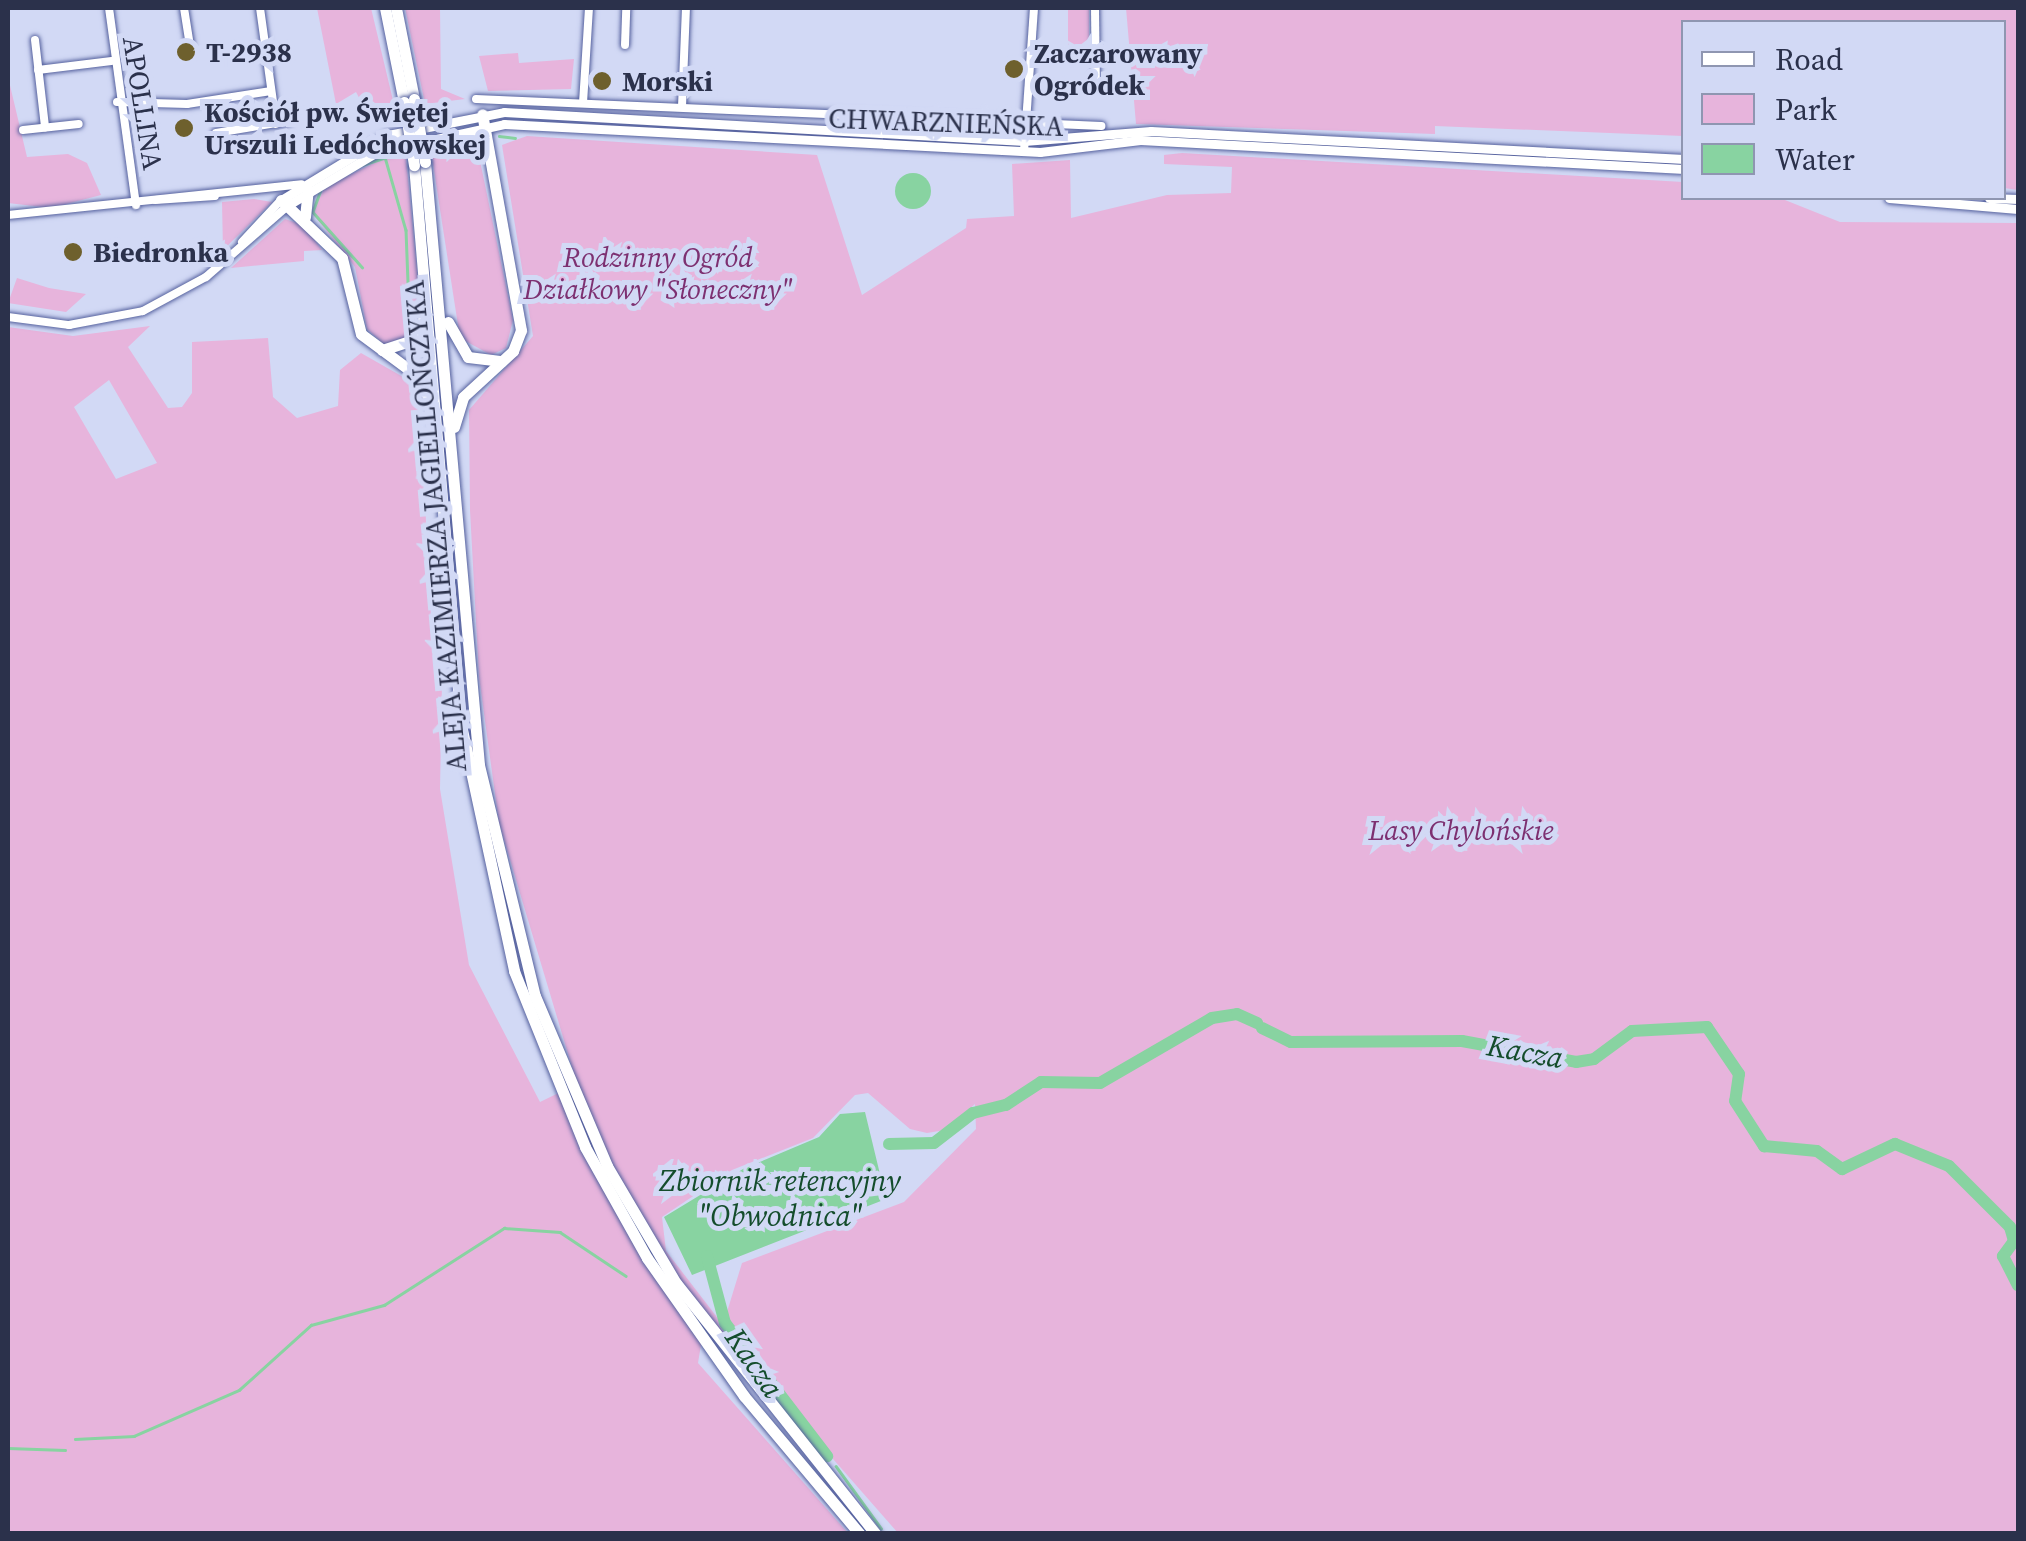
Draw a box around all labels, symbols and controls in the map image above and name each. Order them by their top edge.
legend [1681,20,2006,200]
street label: APOLLINA [116,34,170,172]
place label: T-2938 [206,35,292,69]
place label: Zaczarowany Ogródek [1034,36,1203,102]
text: Road [1775,39,1843,80]
marker: T-2938 [175,41,197,63]
marker: Zaczarowany Ogródek [1003,58,1025,80]
place label: Morski [622,64,713,98]
marker: Morski [591,70,613,92]
text: Park [1775,89,1837,130]
place label: Kościół pw. Świętej Urszuli Ledóchowskej [204,95,486,161]
street label: CHWARZNIEŃSKA [828,101,1064,143]
marker: Kościół pw. Świętej Urszuli Ledóchowskej [173,117,195,139]
text: Water [1775,139,1855,180]
place label: Biedronka [93,235,228,269]
park label: Rodzinny Ogród Działkowy "Słoneczny" [523,240,793,306]
marker: Biedronka [62,241,84,263]
street label: ALEJA KAZIMIERZA JAGIELLOŃCZYKA [397,279,473,773]
park label: Lasy Chylońskie [1368,813,1554,847]
water label: Kacza [1484,1028,1566,1076]
water label: Zbiornik retencyjny "Obwodnica" [659,1163,901,1234]
water label: Kacza [717,1321,791,1405]

